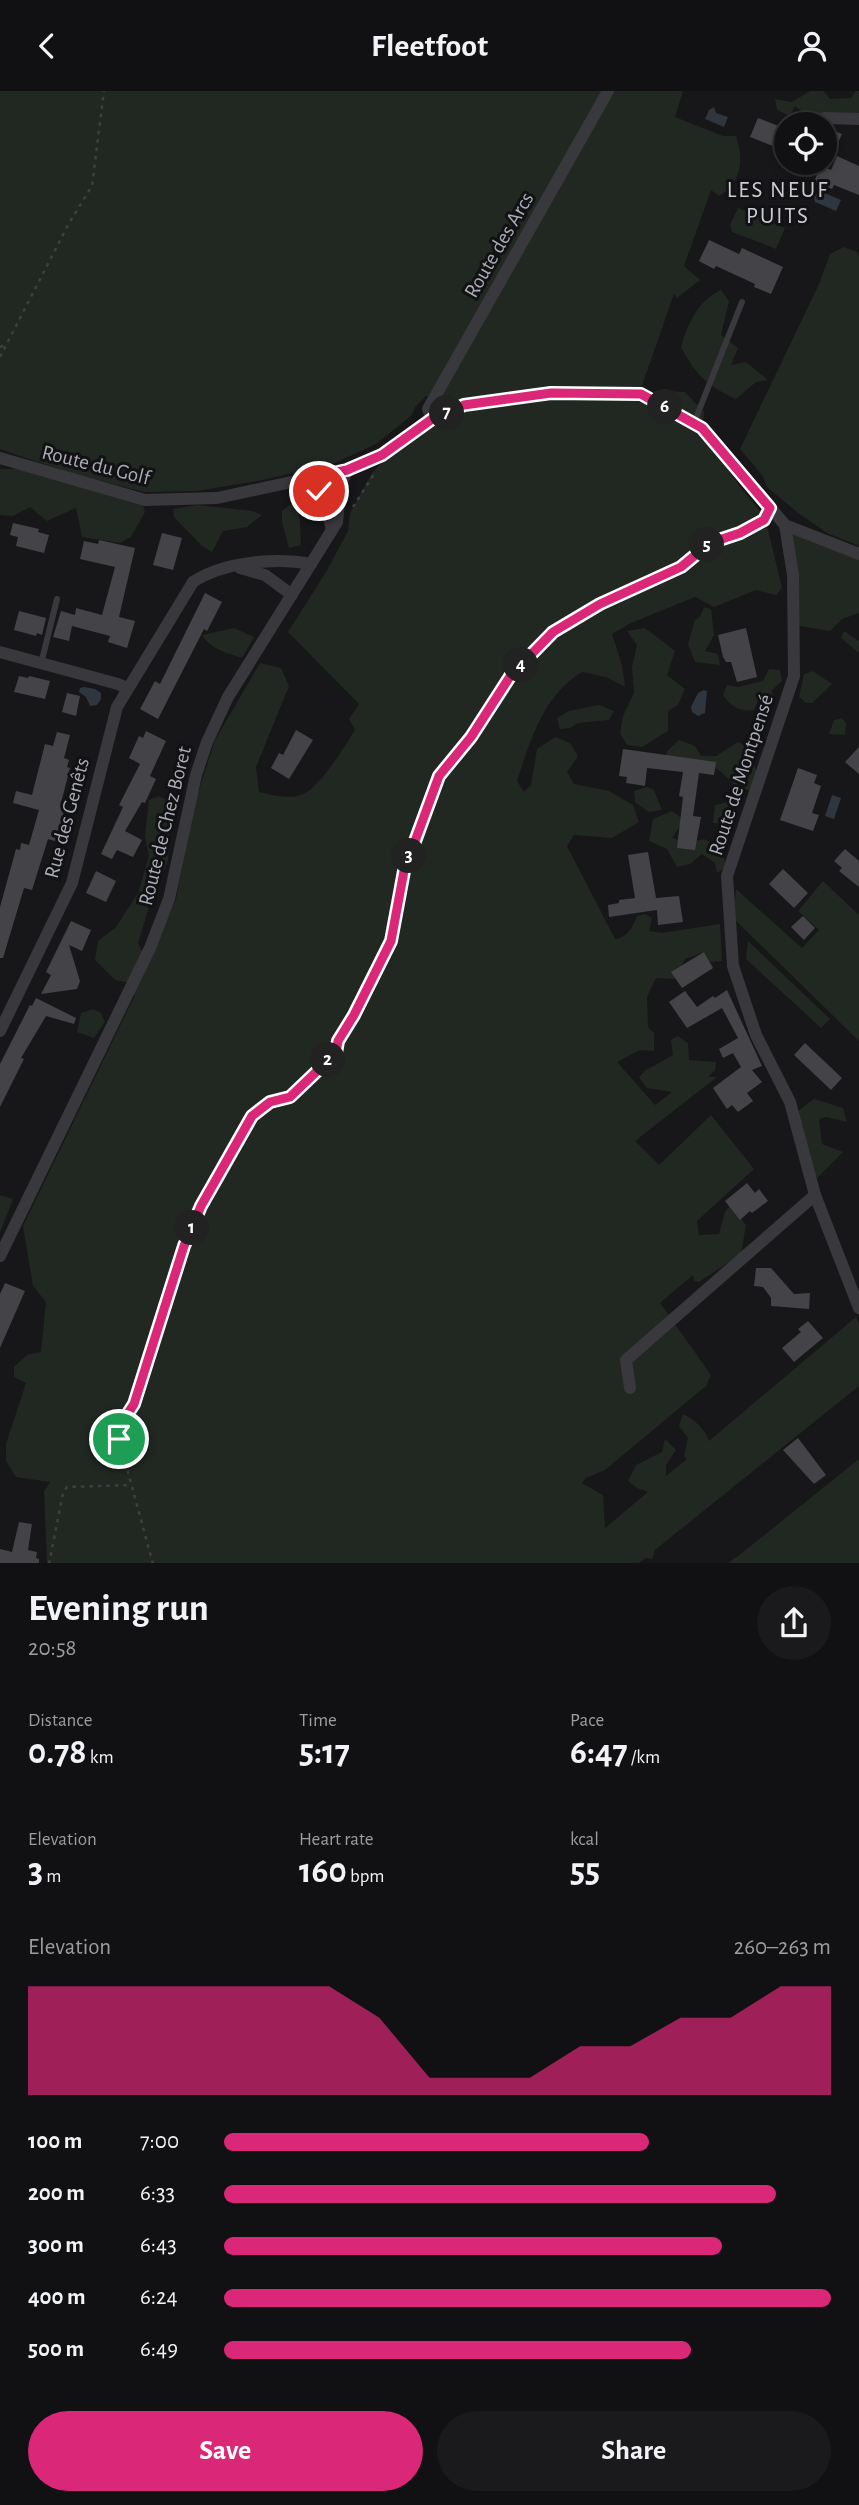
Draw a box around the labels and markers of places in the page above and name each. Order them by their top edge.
pin: 6 [648,389,682,425]
pin: 7 [430,395,464,431]
pin [289,461,349,521]
pin: 5 [690,527,724,563]
pin: 4 [504,647,538,683]
pin: 3 [392,839,426,873]
pin: 2 [310,1042,346,1077]
pin: 1 [174,1211,210,1245]
pin [89,1409,149,1469]

